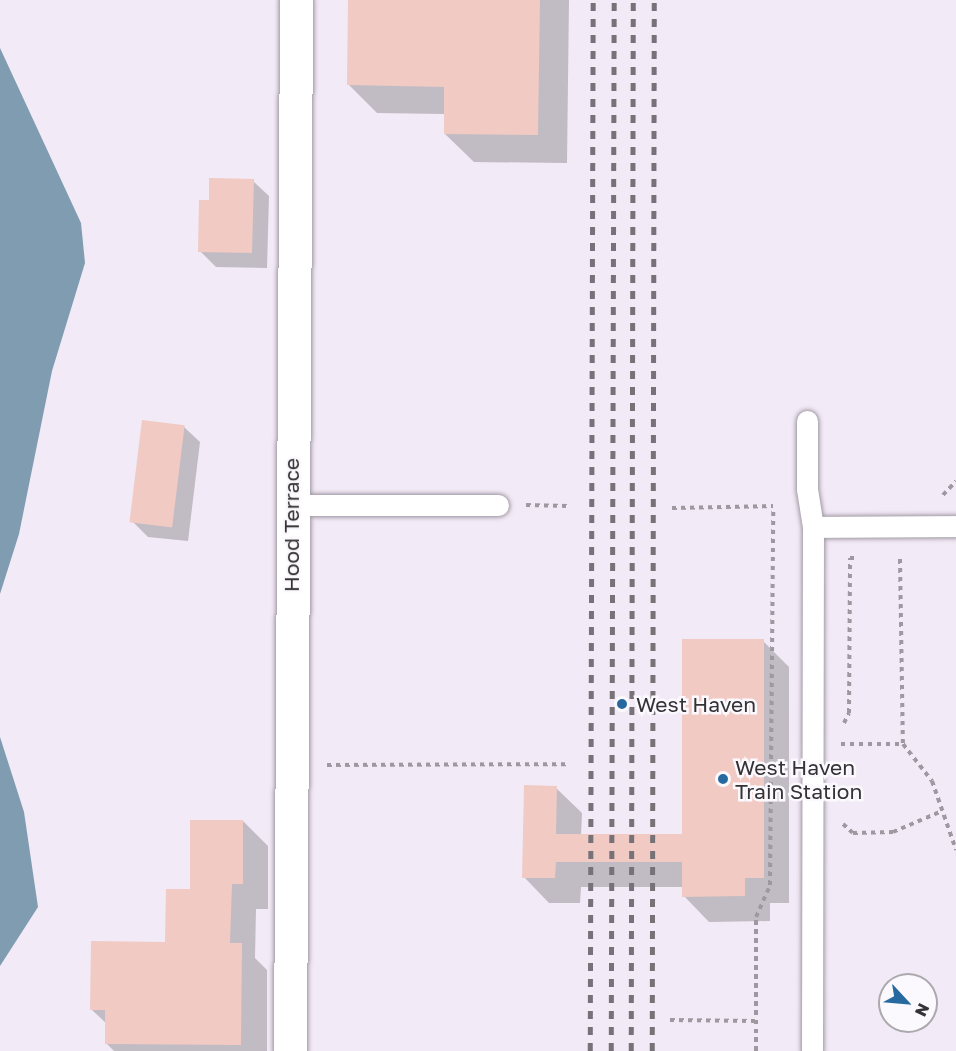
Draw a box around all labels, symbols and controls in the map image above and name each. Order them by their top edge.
street label: Hood Terrace [278,458,304,592]
place label: West Haven [636,691,756,717]
marker: West Haven [613,695,631,713]
place label: West Haven Train Station [735,754,862,804]
marker: West Haven Train Station [716,772,730,786]
north arrow [878,973,938,1033]
text: N [911,1000,934,1020]

